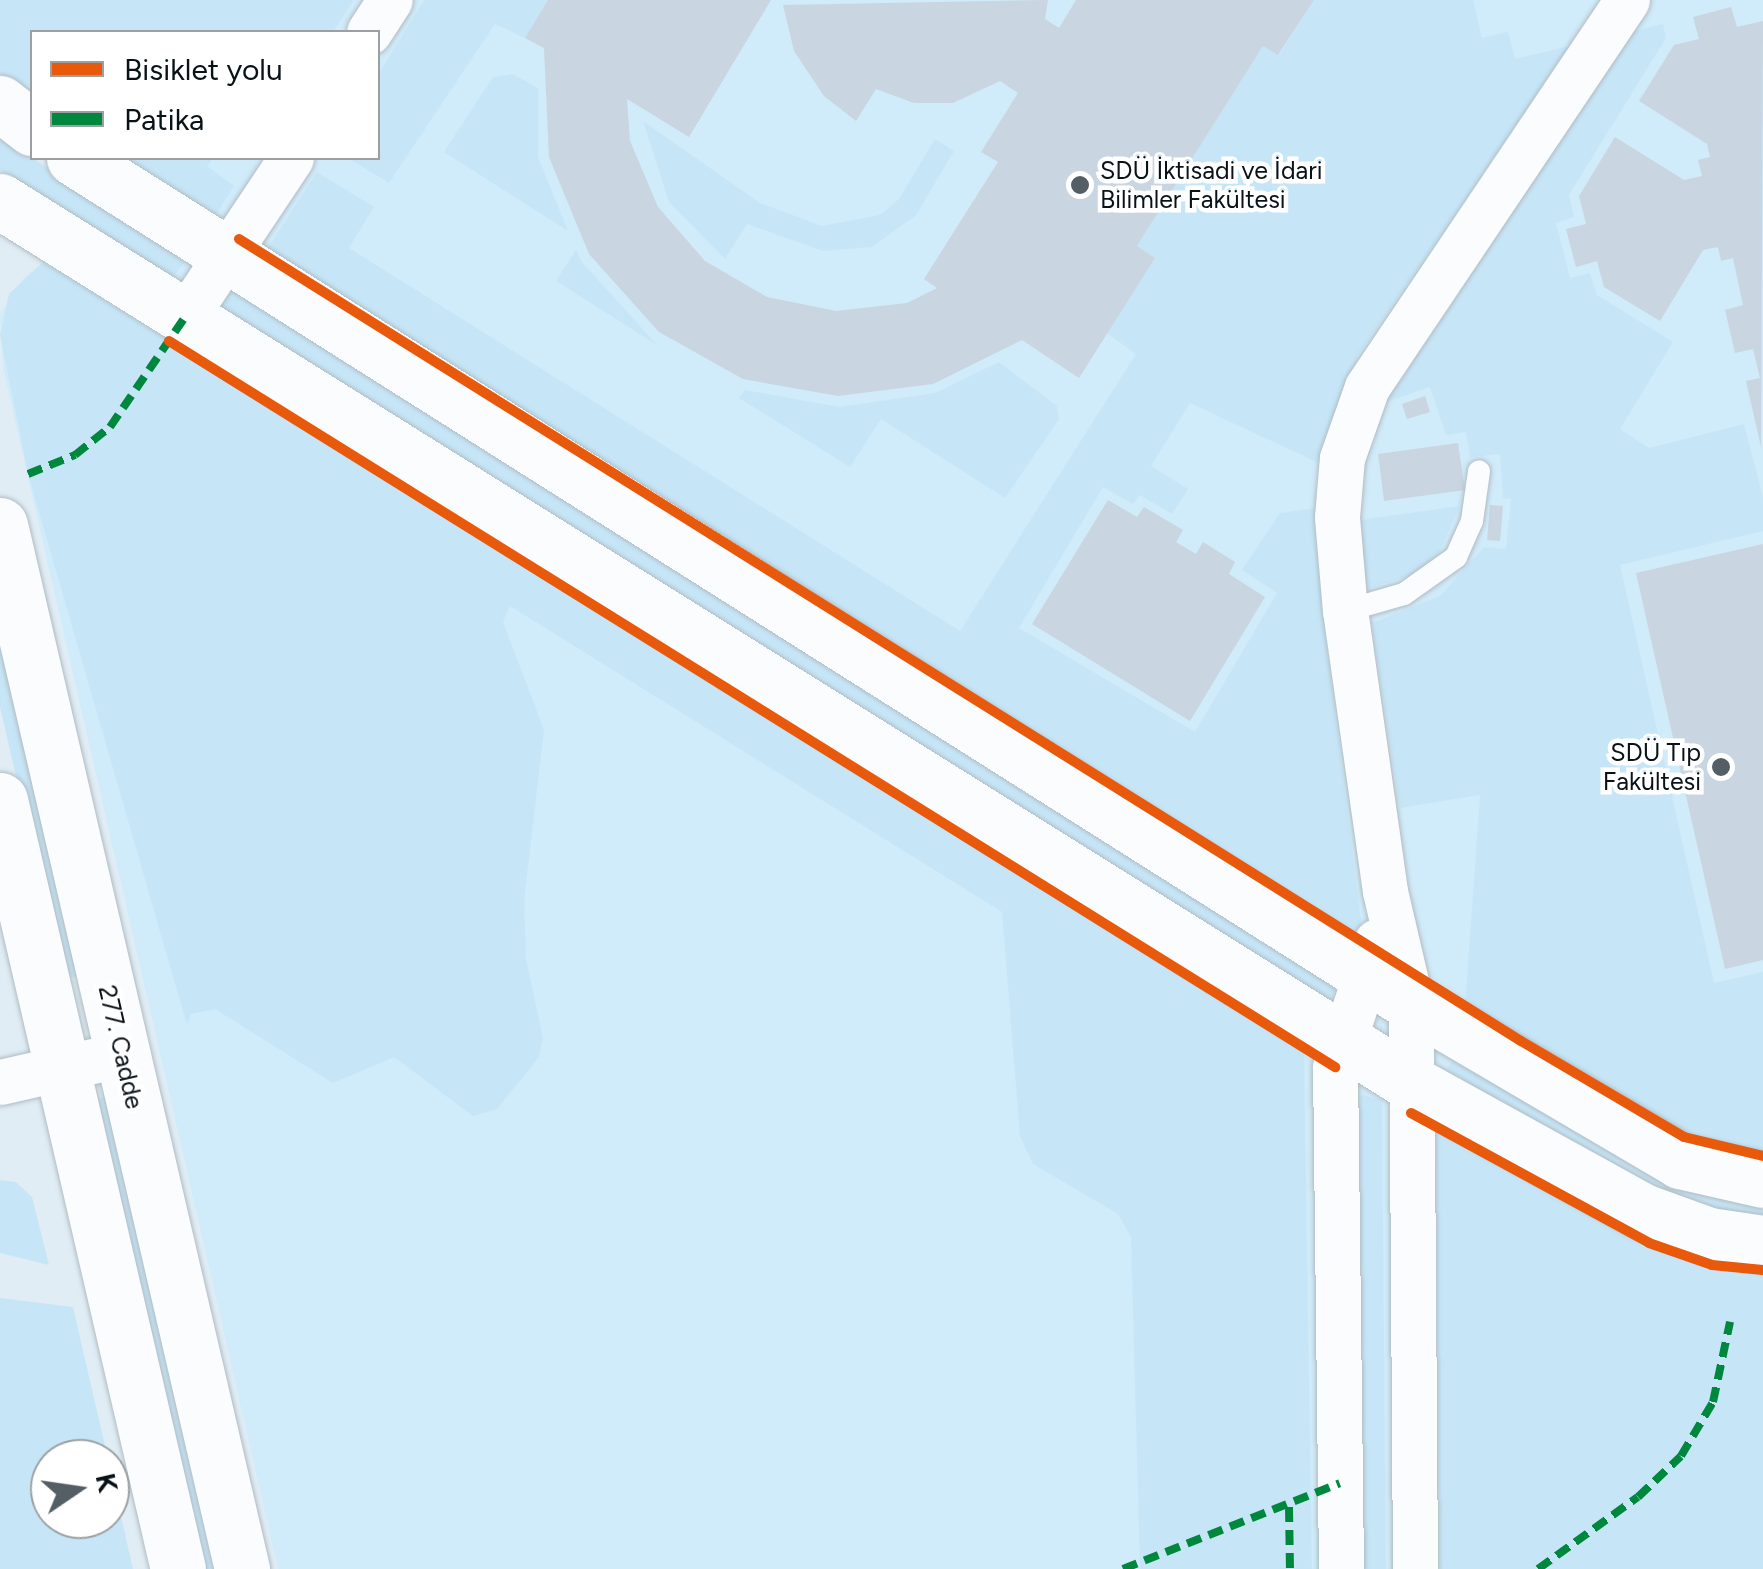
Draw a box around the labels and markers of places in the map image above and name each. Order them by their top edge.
place label: SDÜ İktisadi ve İdari Bilimler Fakültesi [1100,156,1323,215]
marker: SDÜ İktisadi ve İdari Bilimler Fakültesi [1069,174,1091,196]
place label: SDÜ Tıp Fakültesi [1603,738,1701,797]
marker: SDÜ Tıp Fakültesi [1710,756,1732,778]

